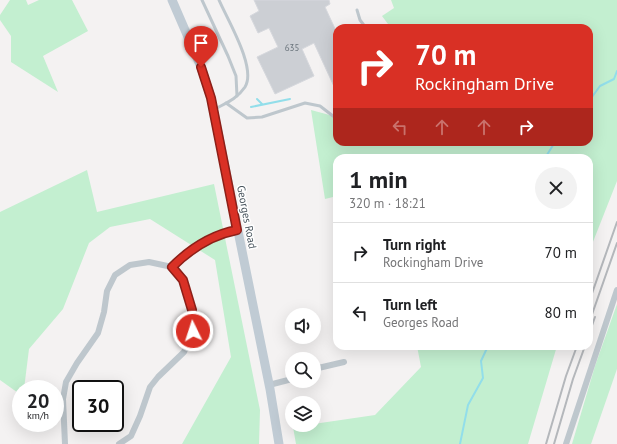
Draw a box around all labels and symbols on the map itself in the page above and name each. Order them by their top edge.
pin [184,26,218,67]
house number: 635 [285,42,299,53]
street label: Georges Road [234,184,260,250]
position arrow [172,310,214,352]
speed limit sign: 30 [72,380,124,432]

